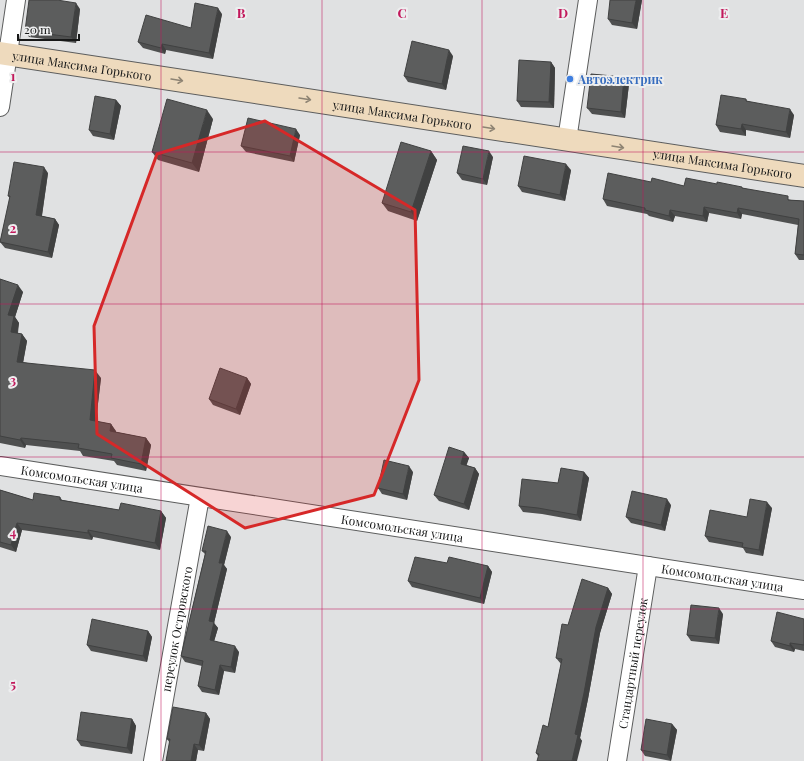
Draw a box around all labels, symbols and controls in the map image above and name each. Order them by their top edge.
text: B [237,4,246,21]
text: C [397,4,407,21]
text: D [558,4,568,21]
text: E [720,4,728,21]
scale bar [18,16,79,42]
text: 20 m [24,21,51,37]
street label: улица Максима Горького [10,47,153,84]
text: 1 [11,67,16,84]
place label: Автоэлектрик [577,71,663,87]
marker: Автоэлектрик [565,74,575,84]
one-way arrow [170,76,183,84]
one-way arrow [299,95,312,103]
street label: улица Максима Горького [331,96,473,133]
one-way arrow [482,124,495,132]
one-way arrow [611,143,624,151]
street label: улица Максима Горького [651,145,794,182]
text: 2 [10,219,17,236]
text: 3 [10,371,16,388]
street label: Комсомольская улица [20,461,144,496]
street label: Комсомольская улица [340,511,464,545]
text: 4 [10,523,17,540]
street label: Комсомольская улица [660,560,785,595]
street label: переулок Островского [157,565,196,693]
street label: Стандартный переулок [614,596,651,730]
text: 5 [10,675,16,692]

